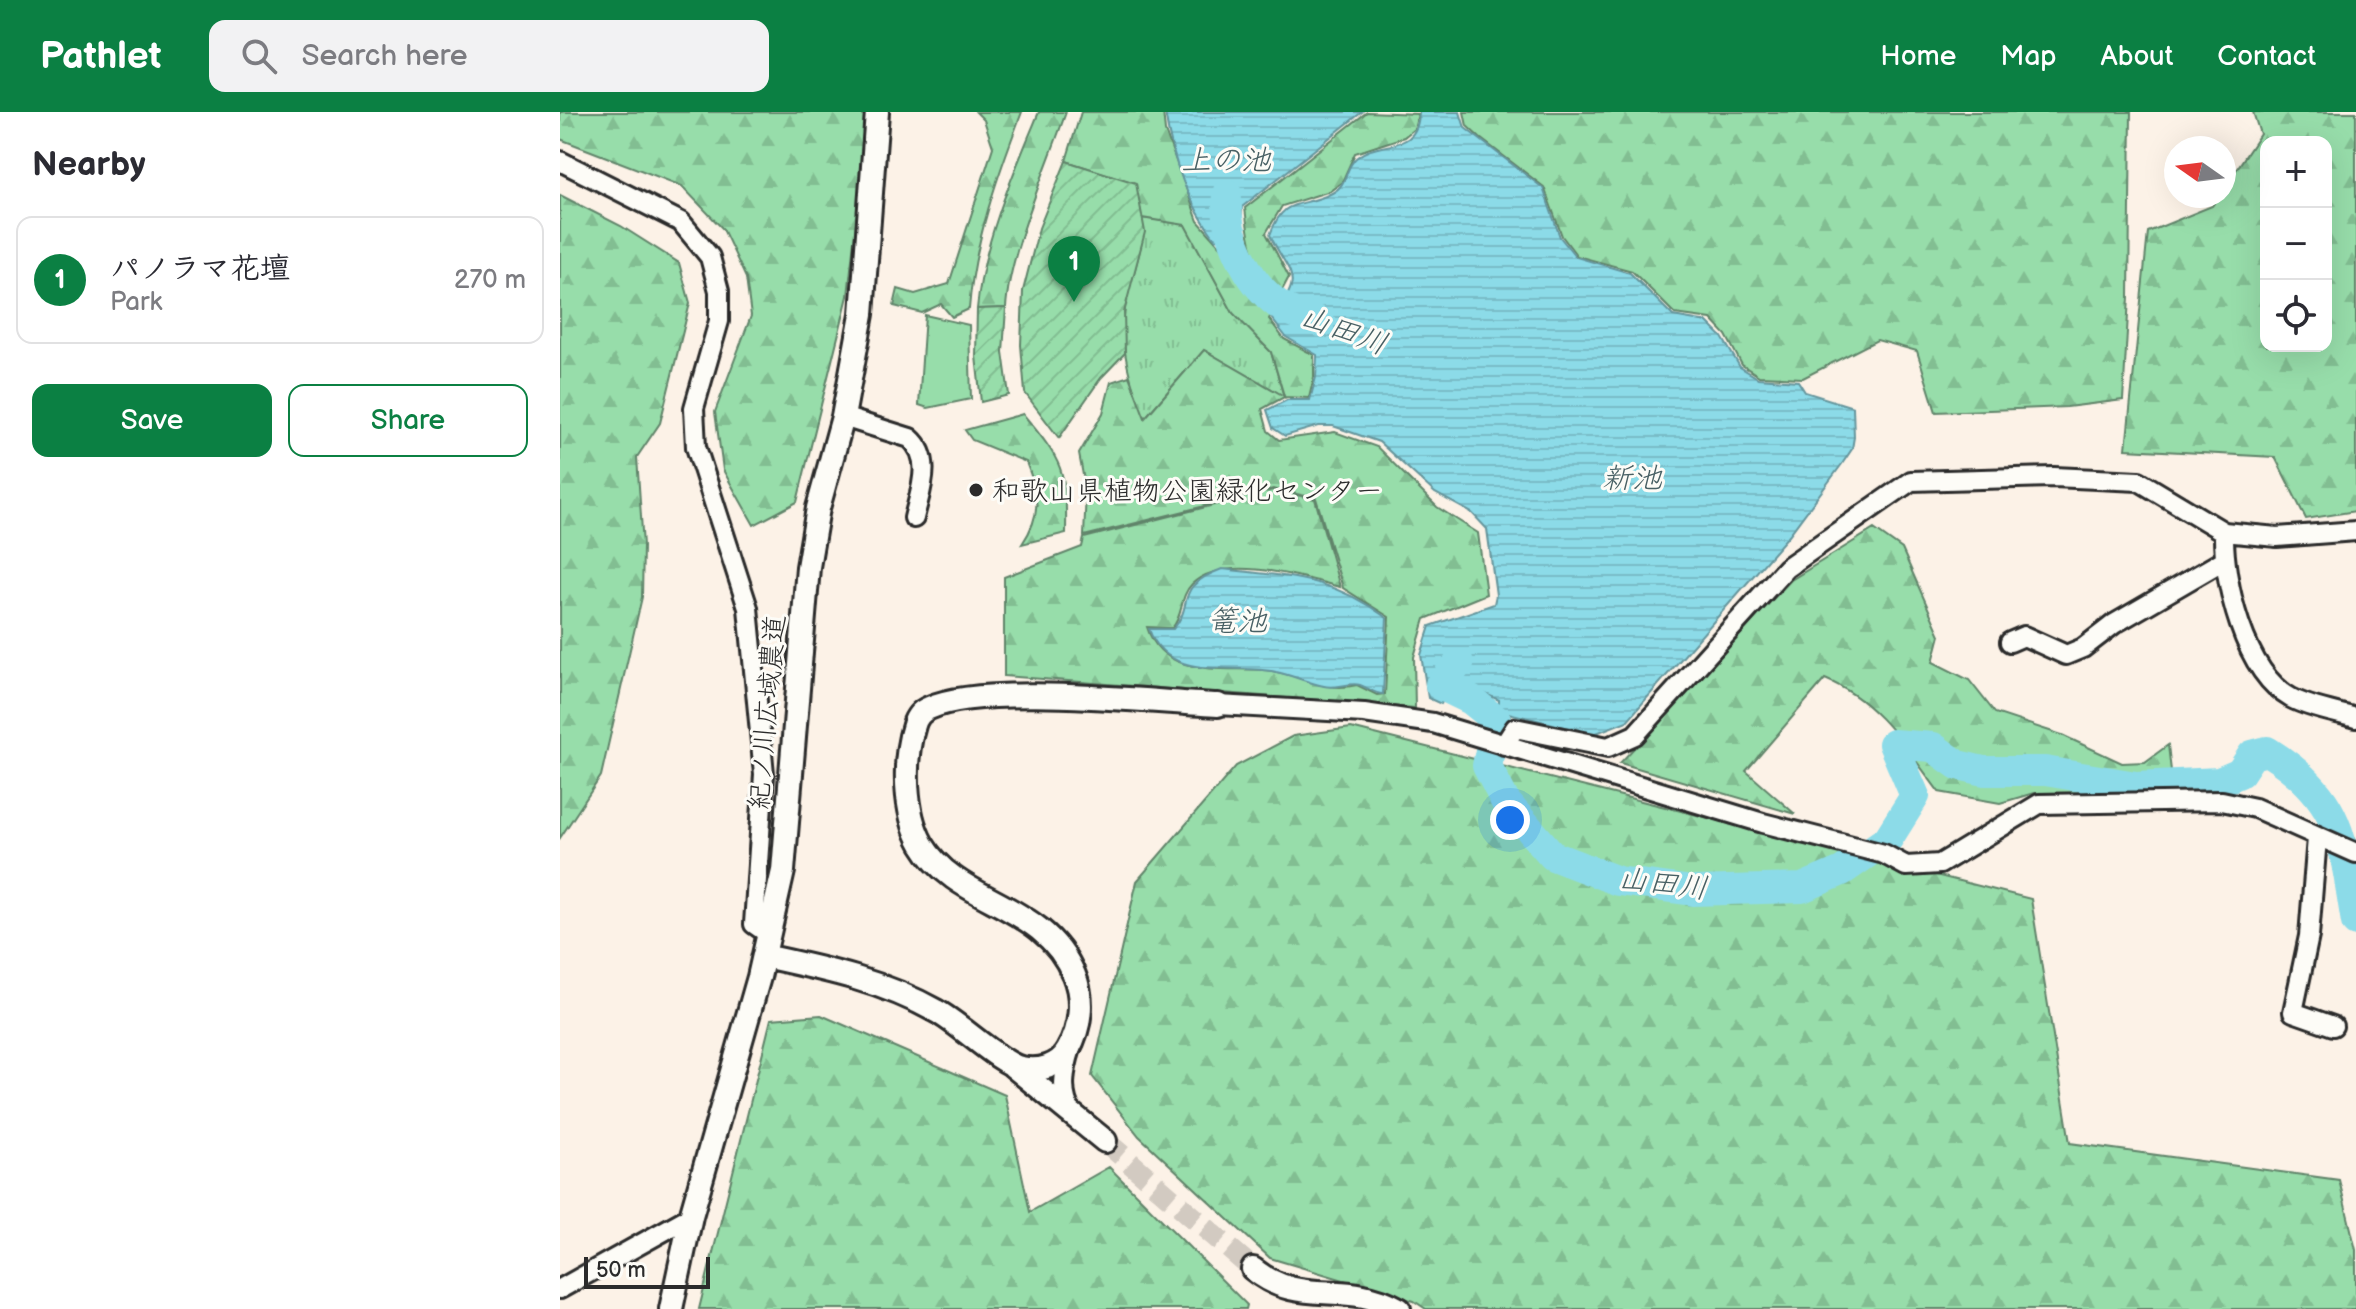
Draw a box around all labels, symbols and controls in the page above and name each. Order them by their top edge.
search box [209,20,769,92]
text: Pathlet [40,34,161,79]
icon: search [237,34,281,78]
text: Search here [301,38,468,74]
text: Home [1880,40,1956,73]
text: Map [2000,40,2057,73]
text: About [2101,40,2173,73]
text: Contact [2217,40,2316,73]
north arrow [2164,136,2236,208]
map controls [2260,136,2332,352]
button: + [2260,136,2332,208]
water label: 上の池 [1181,143,1272,179]
text: Nearby [32,144,146,185]
button: − [2260,208,2332,280]
pin: 1 [1048,236,1100,302]
text: パノラマ花壇 [110,251,290,287]
text: 1 [55,265,65,296]
text: 270 m [454,265,526,296]
button: locate [2260,280,2332,352]
text: Park [110,287,162,318]
water label: 山田川 [1295,299,1392,363]
button: Save [32,384,272,457]
button: Share [288,384,528,457]
water label: 新池 [1602,461,1663,497]
place label: 和歌山県植物公園緑化センター [992,475,1383,508]
marker: 和歌山県植物公園緑化センター [967,481,985,499]
water label: 篭池 [1207,604,1268,640]
street label: 紀ノ川広域農道 [743,613,792,811]
your location [1490,800,1530,840]
water label: 山田川 [1616,861,1710,907]
scale bar [584,1253,710,1289]
text: 50 m [596,1257,646,1284]

